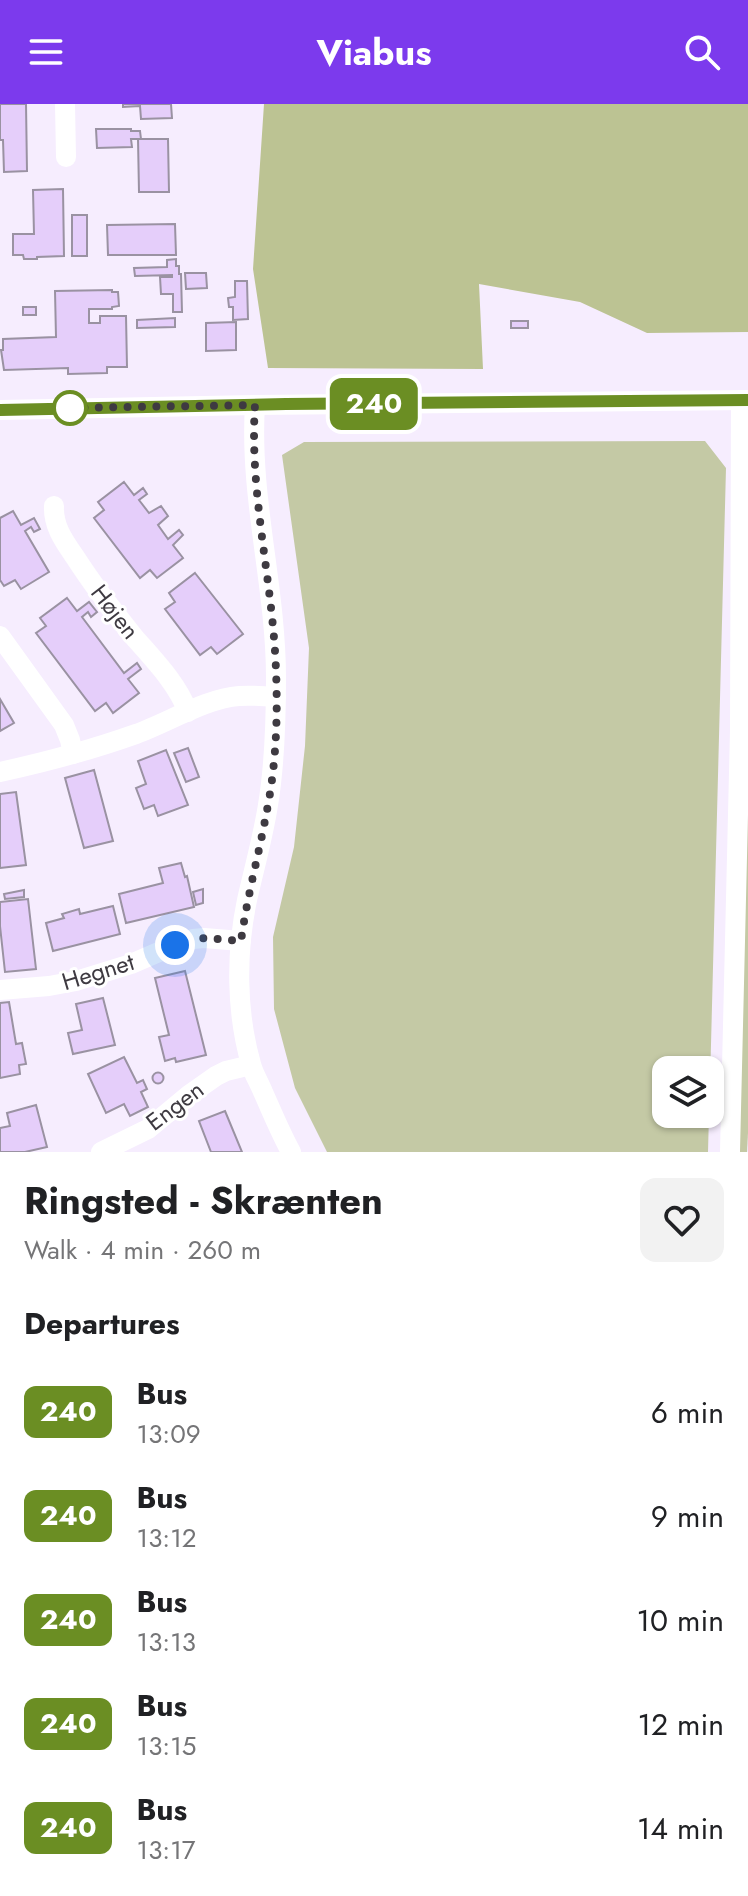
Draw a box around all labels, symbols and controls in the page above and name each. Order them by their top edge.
text: Viabus [316,26,432,78]
icon: menu [24,30,68,74]
icon: search [680,30,724,74]
line badge: 240 [328,378,420,430]
text: 240 [346,383,402,424]
unlabelled marker [53,391,87,425]
street label: Højen [83,577,148,647]
your location [155,925,195,965]
street label: Hegnet [57,944,139,999]
map controls [652,1056,724,1128]
button: layers [652,1056,724,1128]
street label: Engen [138,1072,211,1139]
text: Ringsted - Skrænten [24,1173,383,1228]
button: heart [640,1178,724,1262]
text: Walk · 4 min · 260 m [24,1231,261,1269]
text: Departures [24,1302,180,1345]
text: Bus [136,1372,187,1415]
text: 240 [40,1391,96,1432]
text: 6 min [651,1391,724,1434]
text: 13:09 [136,1415,201,1453]
text: Bus [136,1476,187,1519]
text: 240 [40,1495,96,1536]
text: 9 min [651,1495,724,1538]
text: 13:12 [136,1519,197,1557]
text: Bus [136,1580,187,1623]
text: 240 [40,1599,96,1640]
text: 10 min [637,1599,724,1642]
text: 13:13 [136,1623,196,1661]
text: Bus [136,1684,187,1727]
text: 240 [40,1703,96,1744]
text: 12 min [637,1703,724,1746]
text: 13:15 [136,1727,197,1765]
text: Bus [136,1788,187,1831]
text: 240 [40,1807,96,1848]
text: 14 min [637,1807,724,1850]
text: 13:17 [136,1831,196,1869]

